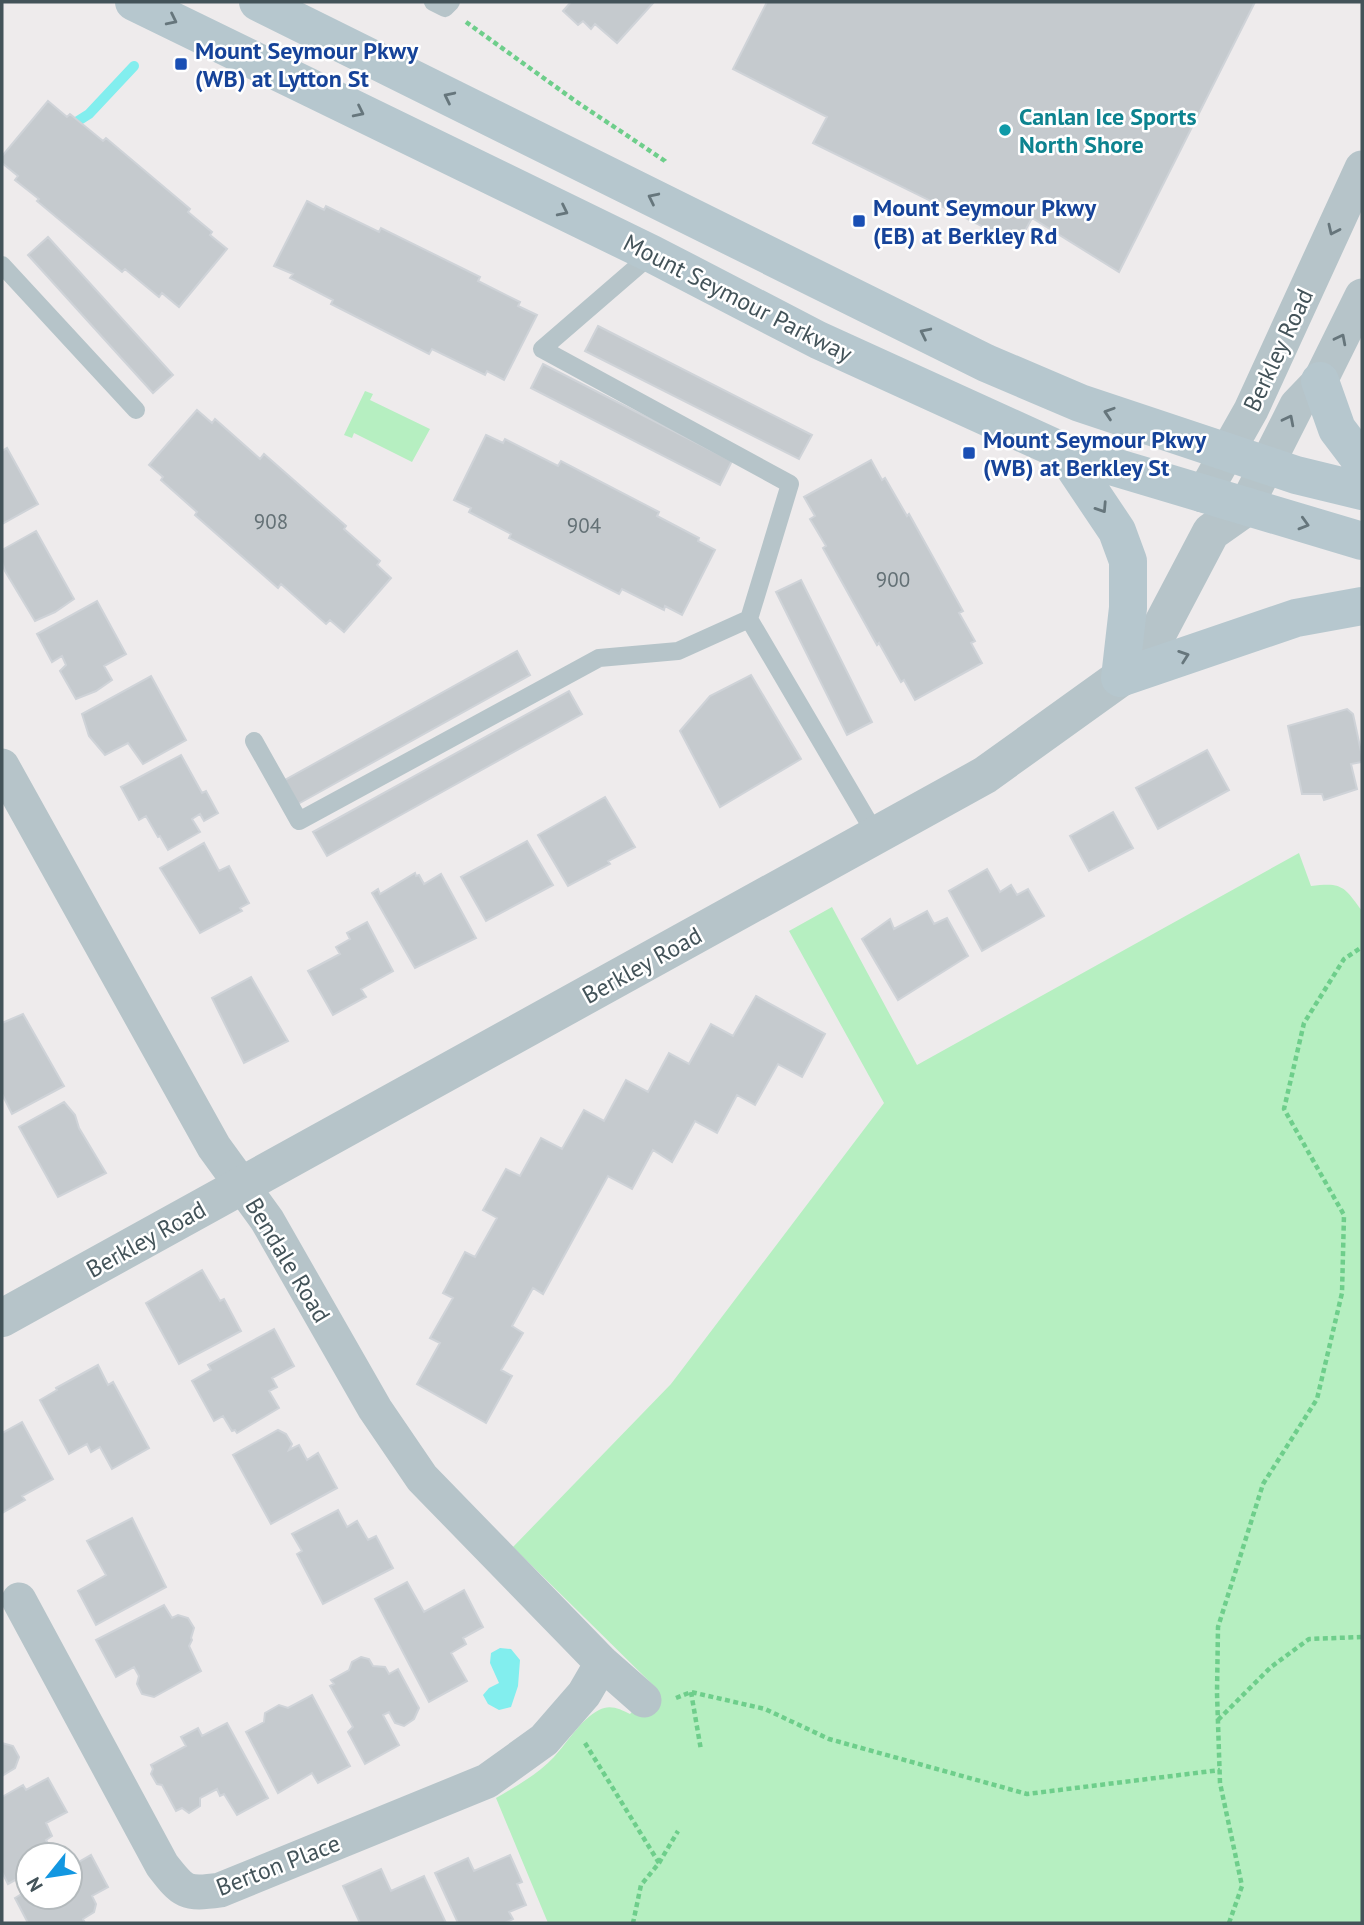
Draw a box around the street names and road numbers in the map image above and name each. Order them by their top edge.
street label: Mount Seymour Parkway [618,227,858,369]
street label: Berkley Road [1236,284,1320,416]
street label: Berkley Road [577,919,707,1011]
street label: Bendale Road [239,1192,337,1328]
street label: Berkley Road [81,1193,211,1285]
street label: Berton Place [212,1827,344,1903]

